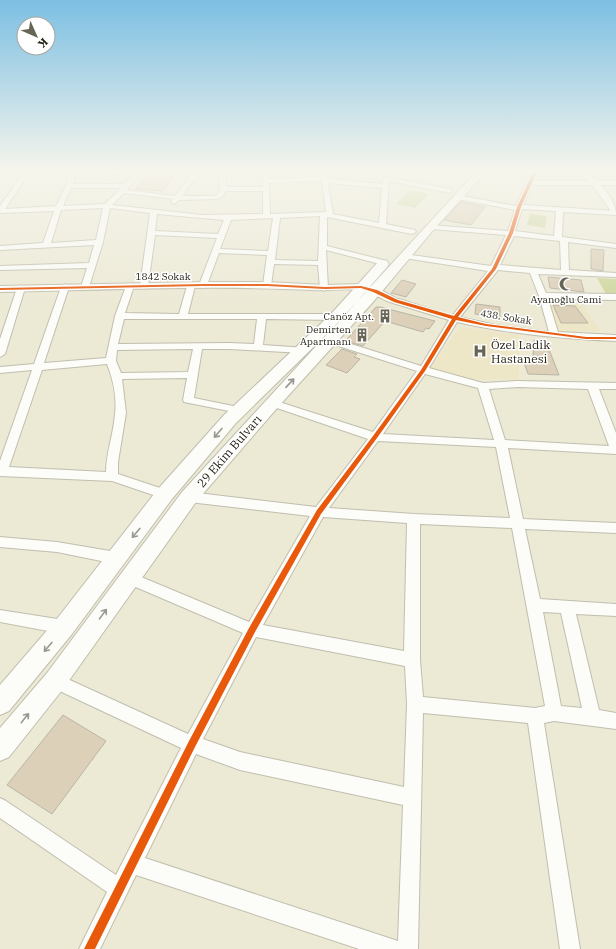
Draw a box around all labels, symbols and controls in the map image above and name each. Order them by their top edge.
north arrow [16,16,56,56]
text: K [35,35,51,51]
street label: 1842 Sokak [136,270,191,283]
mosque icon: Ayanoğlu Cami [558,276,574,292]
place label: Ayanoğlu Cami [531,293,601,306]
street label: 438. Sokak [479,307,533,327]
building icon: Canöz Apt. [377,308,393,324]
place label: Canöz Apt. [324,310,374,323]
place label: Demirten Apartmanı [300,323,352,348]
building icon: Demirten Apartmanı [354,327,370,343]
place label: Özel Ladik Hastanesi [491,337,550,366]
hospital icon: Özel Ladik Hastanesi [472,343,488,359]
one-way arrow [285,378,295,388]
street label: 29 Ekim Bulvarı [194,412,265,490]
one-way arrow [213,427,222,438]
one-way arrow [132,528,141,539]
one-way arrow [99,609,107,620]
one-way arrow [43,642,52,652]
one-way arrow [20,713,29,724]

